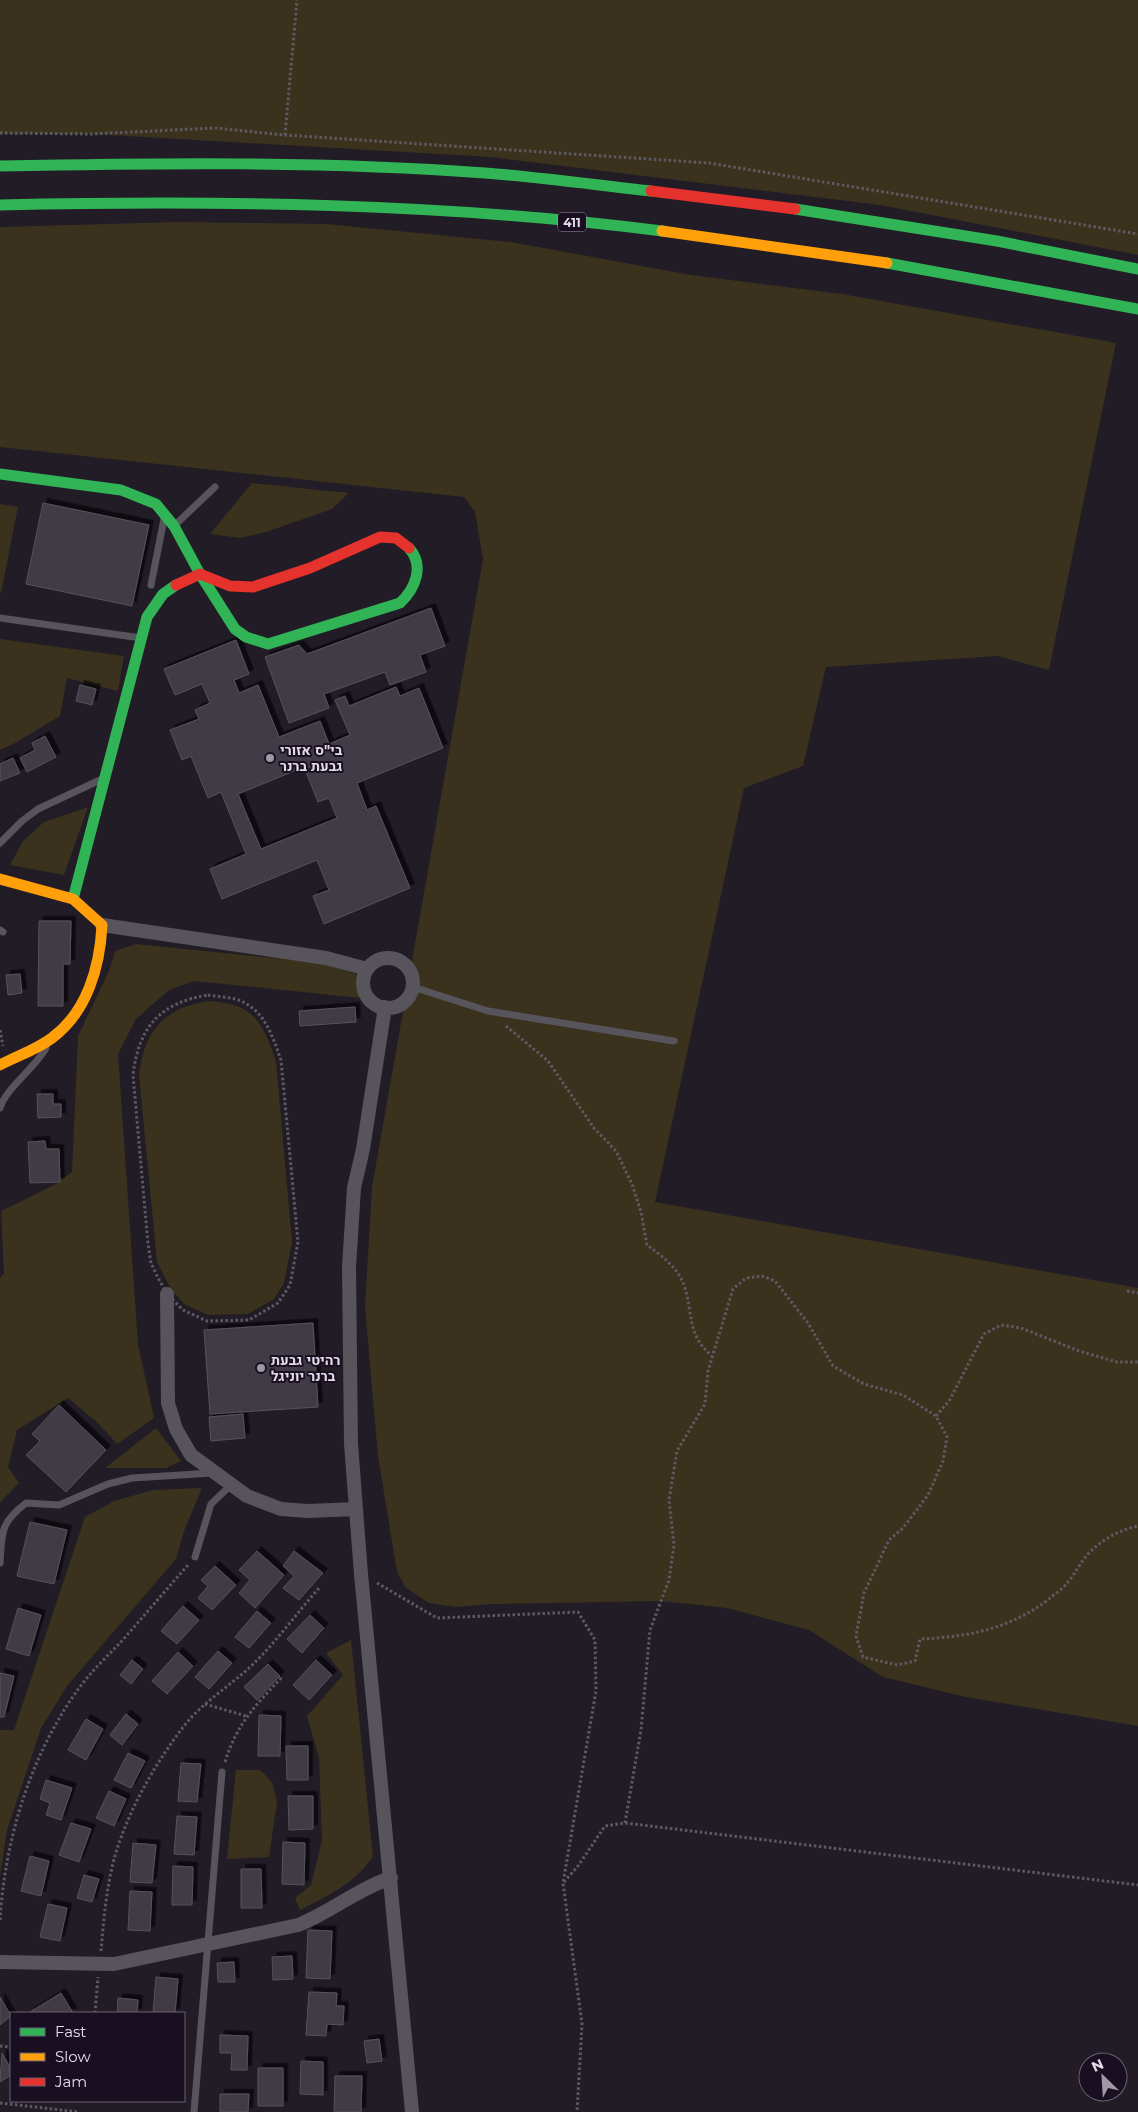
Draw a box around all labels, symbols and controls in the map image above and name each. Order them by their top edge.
road number: 411 [558,212,586,232]
place label: בי"ס אזורי גבעת ברנר [280,741,343,775]
marker: בי"ס אזורי גבעת ברנר [264,752,276,764]
place label: רהיטי גבעת ברנר יוניגל [271,1351,341,1385]
marker: רהיטי גבעת ברנר יוניגל [255,1362,267,1374]
legend [10,2012,185,2102]
text: Fast [55,2022,86,2041]
text: Slow [55,2047,91,2066]
north arrow [1078,2052,1128,2102]
text: N [1089,2055,1106,2076]
text: Jam [54,2072,87,2091]

